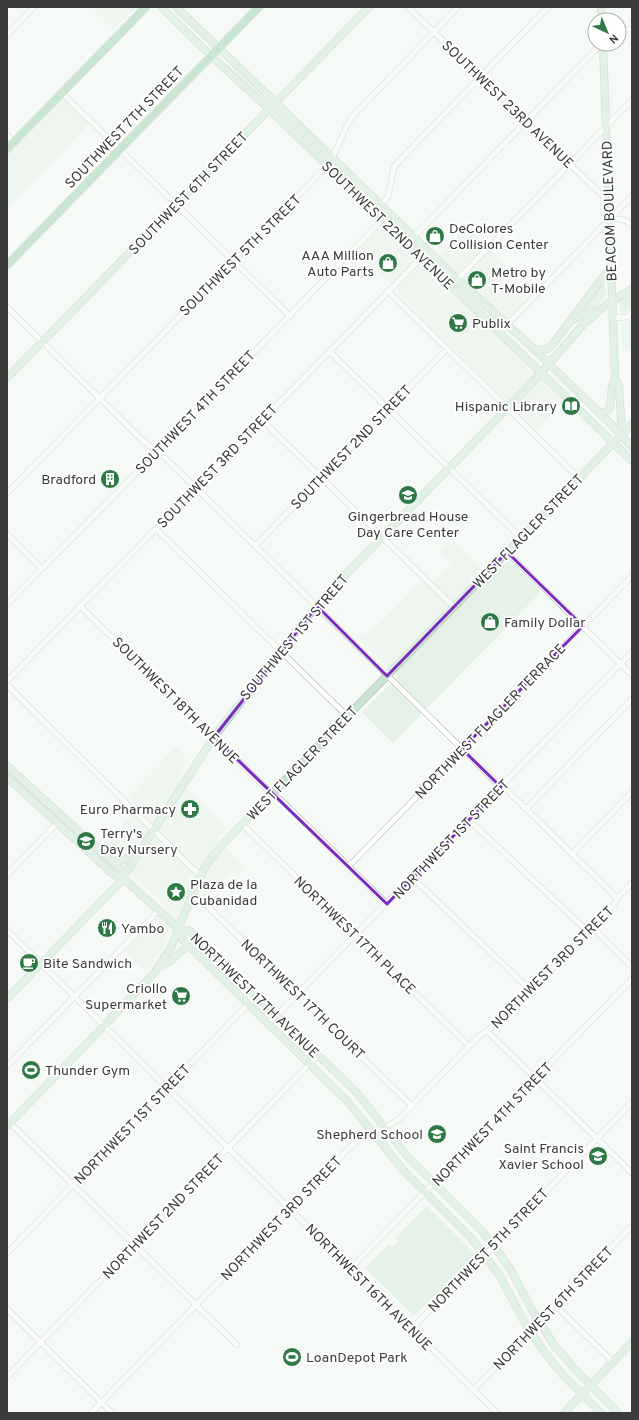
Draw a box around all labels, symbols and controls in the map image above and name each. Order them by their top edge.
north arrow [587,12,627,52]
text: N [606,31,621,46]
street label: SOUTHWEST 23RD AVENUE [437,38,576,173]
street label: SOUTHWEST 7TH STREET [62,63,188,193]
street label: SOUTHWEST 6TH STREET [126,129,252,259]
street label: BEACOM BOULEVARD [600,140,621,282]
street label: SOUTHWEST 22ND AVENUE [317,158,457,294]
street label: SOUTHWEST 5TH STREET [177,192,305,320]
place label: DeColores Collision Center [449,221,549,254]
shop icon: DeColores Collision Center [424,225,446,247]
place label: AAA Million Auto Parts [301,248,374,281]
shop icon: AAA Million Auto Parts [377,252,399,274]
place label: Metro by T-Mobile [491,265,546,298]
shop icon: Metro by T-Mobile [466,269,488,291]
supermarket icon: Publix [447,312,469,334]
place label: Publix [472,316,511,333]
street label: SOUTHWEST 4TH STREET [133,348,259,478]
street label: SOUTHWEST 2ND STREET [288,382,416,514]
library icon: Hispanic Library [560,395,582,417]
place label: Hispanic Library [455,399,557,416]
street label: SOUTHWEST 3RD STREET [154,402,282,533]
building icon: Bradford [99,468,121,490]
street label: WEST FLAGLER STREET [470,471,588,593]
place label: Bradford [41,472,96,489]
school or university icon: Gingerbread House Day Care Center [397,484,419,506]
place label: Gingerbread House Day Care Center [348,509,468,542]
street label: SOUTHWEST 1ST STREET [237,571,353,705]
shop icon: Family Dollar [479,611,501,633]
place label: Family Dollar [504,615,586,632]
street label: SOUTHWEST 18TH AVENUE [108,634,242,768]
street label: NORTHWEST FLAGLER TERRACE [412,641,570,803]
street label: WEST FLAGLER STREET [244,703,362,825]
street label: NORTHWEST 1ST STREET [390,776,514,904]
pharmacy icon: Euro Pharmacy [179,798,201,820]
place label: Euro Pharmacy [80,802,176,819]
place label: Terry's Day Nursery [100,826,178,859]
school or university icon: Terry's Day Nursery [75,830,97,852]
street label: NORTHWEST 17TH PLACE [289,873,418,999]
place label: Plaza de la Cubanidad [190,877,257,910]
place icon: Plaza de la Cubanidad [165,881,187,903]
street label: NORTHWEST 3RD STREET [488,903,618,1033]
restaurant icon: Yambo [96,917,118,939]
place label: Yambo [121,921,164,938]
street label: NORTHWEST 17TH AVENUE [186,930,322,1062]
street label: NORTHWEST 17TH COURT [236,936,367,1064]
cafe icon: Bite Sandwich [18,952,40,974]
place label: Bite Sandwich [43,956,132,973]
place label: Criollo Supermarket [85,981,167,1014]
supermarket icon: Criollo Supermarket [170,985,192,1007]
sports icon: Thunder Gym [20,1059,42,1081]
street label: NORTHWEST 4TH STREET [429,1060,557,1191]
street label: NORTHWEST 1ST STREET [71,1061,195,1189]
place label: Thunder Gym [45,1063,130,1080]
school or university icon: Shepherd School [426,1123,448,1145]
place label: Shepherd School [316,1127,423,1144]
place label: Saint Francis Xavier School [498,1141,584,1174]
school or university icon: Saint Francis Xavier School [587,1145,609,1167]
street label: NORTHWEST 2ND STREET [100,1151,228,1283]
street label: NORTHWEST 3RD STREET [218,1153,346,1285]
street label: NORTHWEST 5TH STREET [425,1186,553,1317]
street label: NORTHWEST 16TH AVENUE [301,1221,435,1355]
street label: NORTHWEST 6TH STREET [491,1244,617,1374]
sports icon: LoanDepot Park [281,1346,303,1368]
place label: LoanDepot Park [306,1350,408,1367]

